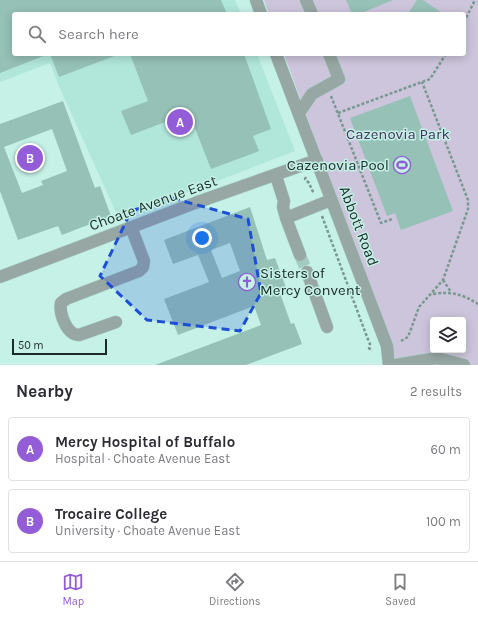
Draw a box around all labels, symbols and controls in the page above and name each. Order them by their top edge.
search box [12,12,466,56]
icon: search [26,23,48,45]
text: Search here [58,25,139,43]
pin: A [167,107,193,137]
park label: Cazenovia Park [346,125,450,143]
pin: B [17,143,43,173]
sports icon: Cazenovia Pool [392,155,412,175]
place label: Cazenovia Pool [287,156,389,174]
street label: Choate Avenue East [87,171,220,235]
street label: Abbott Road [336,184,382,268]
your location [192,228,212,248]
place label: Sisters of Mercy Convent [260,264,361,299]
church icon: Sisters of Mercy Convent [237,272,257,292]
map controls [430,317,466,353]
button: layers [430,317,466,353]
scale bar [12,337,107,356]
text: 50 m [18,339,44,352]
text: Nearby [16,381,73,401]
text: 2 results [410,384,462,399]
text: Mercy Hospital of Buffalo [55,433,235,451]
text: A [26,442,34,457]
text: 60 m [431,442,461,457]
text: Hospital · Choate Avenue East [55,451,230,466]
text: Trocaire College [55,505,167,523]
text: B [26,514,34,529]
text: 100 m [426,514,461,529]
text: University · Choate Avenue East [55,523,240,538]
tab: Map [62,571,84,608]
tab: Directions [209,571,261,608]
tab: Saved [385,571,416,608]

